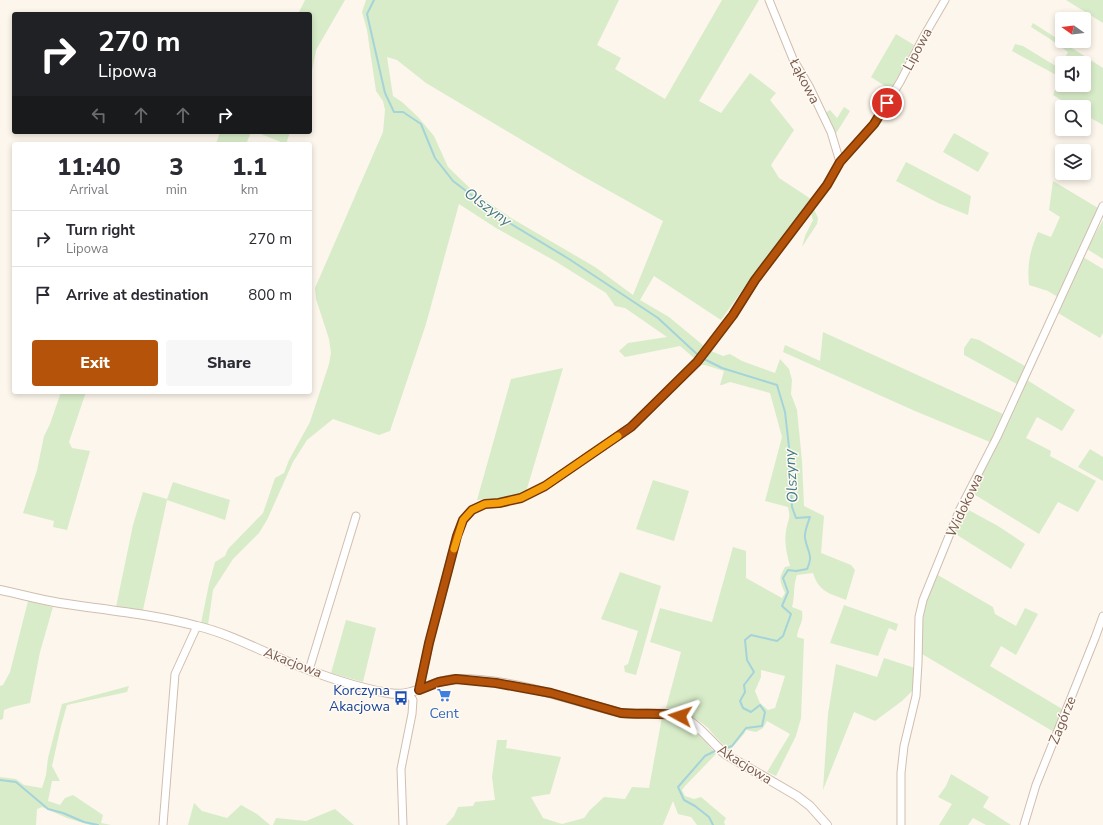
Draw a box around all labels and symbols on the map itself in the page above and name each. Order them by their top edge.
north arrow [1055,12,1091,48]
street label: Lipowa [898,25,937,74]
street label: Łąkowa [784,54,824,107]
pin [870,86,904,120]
water label: Olszyny [460,183,517,232]
water label: Olszyny [779,447,803,503]
street label: Widokowa [941,470,987,540]
street label: Akacjowa [261,643,325,682]
place label: Korczyna Akacjowa [329,681,390,716]
supermarket icon: Cent [436,687,452,703]
bus stop icon: Korczyna Akacjowa [393,690,409,706]
street label: Zagórze [1044,693,1081,747]
position arrow [659,695,701,737]
place label: Cent [429,704,459,723]
street label: Akacjowa [714,740,776,789]

